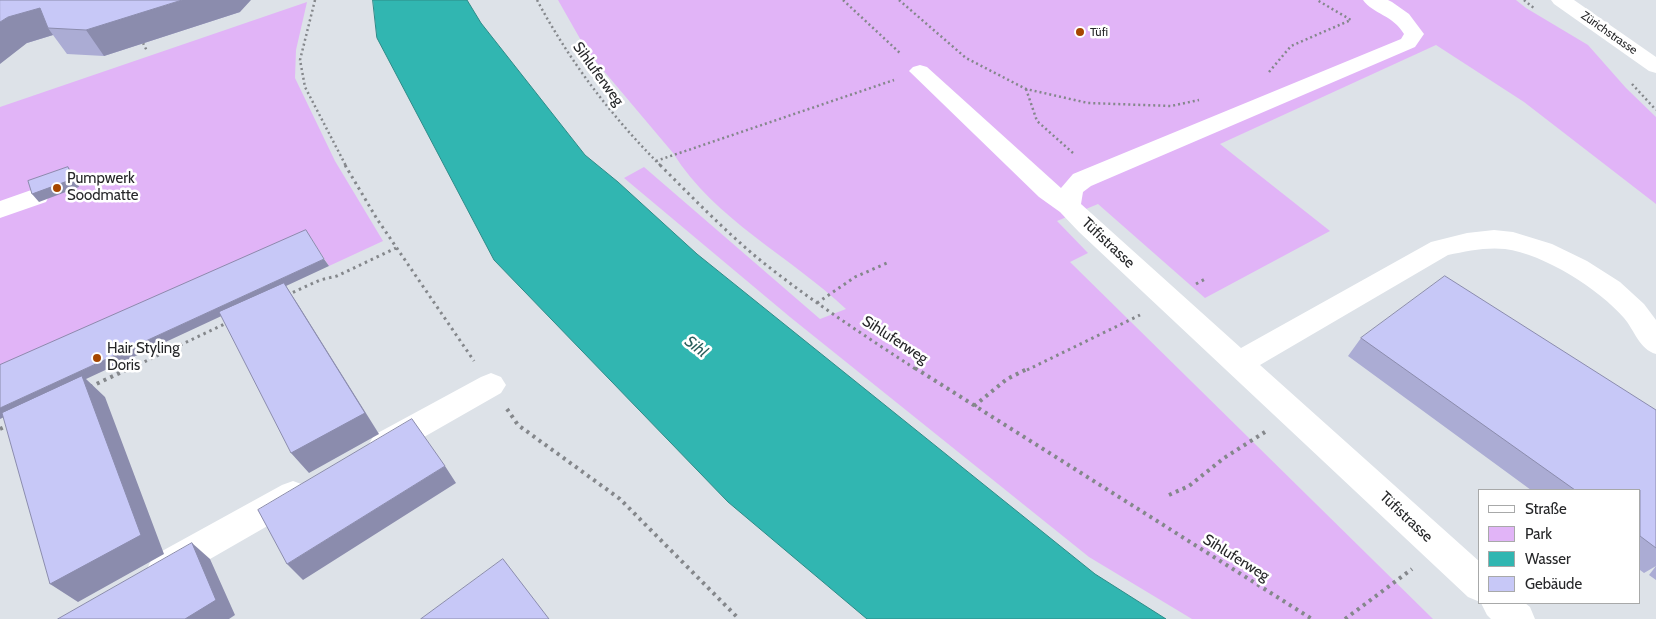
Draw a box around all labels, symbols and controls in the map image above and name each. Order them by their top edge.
street label: Zürichstrasse [1578,8,1640,58]
place label: Tüfi [1090,25,1108,39]
marker: Tüfi [1074,26,1086,38]
street label: Sihluferweg [569,39,627,109]
place label: Pumpwerk Soodmatte [67,170,139,205]
marker: Pumpwerk Soodmatte [51,182,63,194]
street label: Tüfistrasse [1078,214,1138,272]
street label: Sihluferweg [859,312,931,368]
water label: Sihl [681,332,711,362]
place label: Hair Styling Doris [107,340,180,375]
marker: Hair Styling Doris [91,352,103,364]
street label: Tüfistrasse [1376,488,1436,546]
legend [1478,489,1641,604]
text: Straße [1525,500,1567,518]
text: Park [1525,525,1552,543]
street label: Sihluferweg [1200,531,1272,585]
text: Wasser [1525,550,1571,568]
text: Gebäude [1525,575,1582,593]

